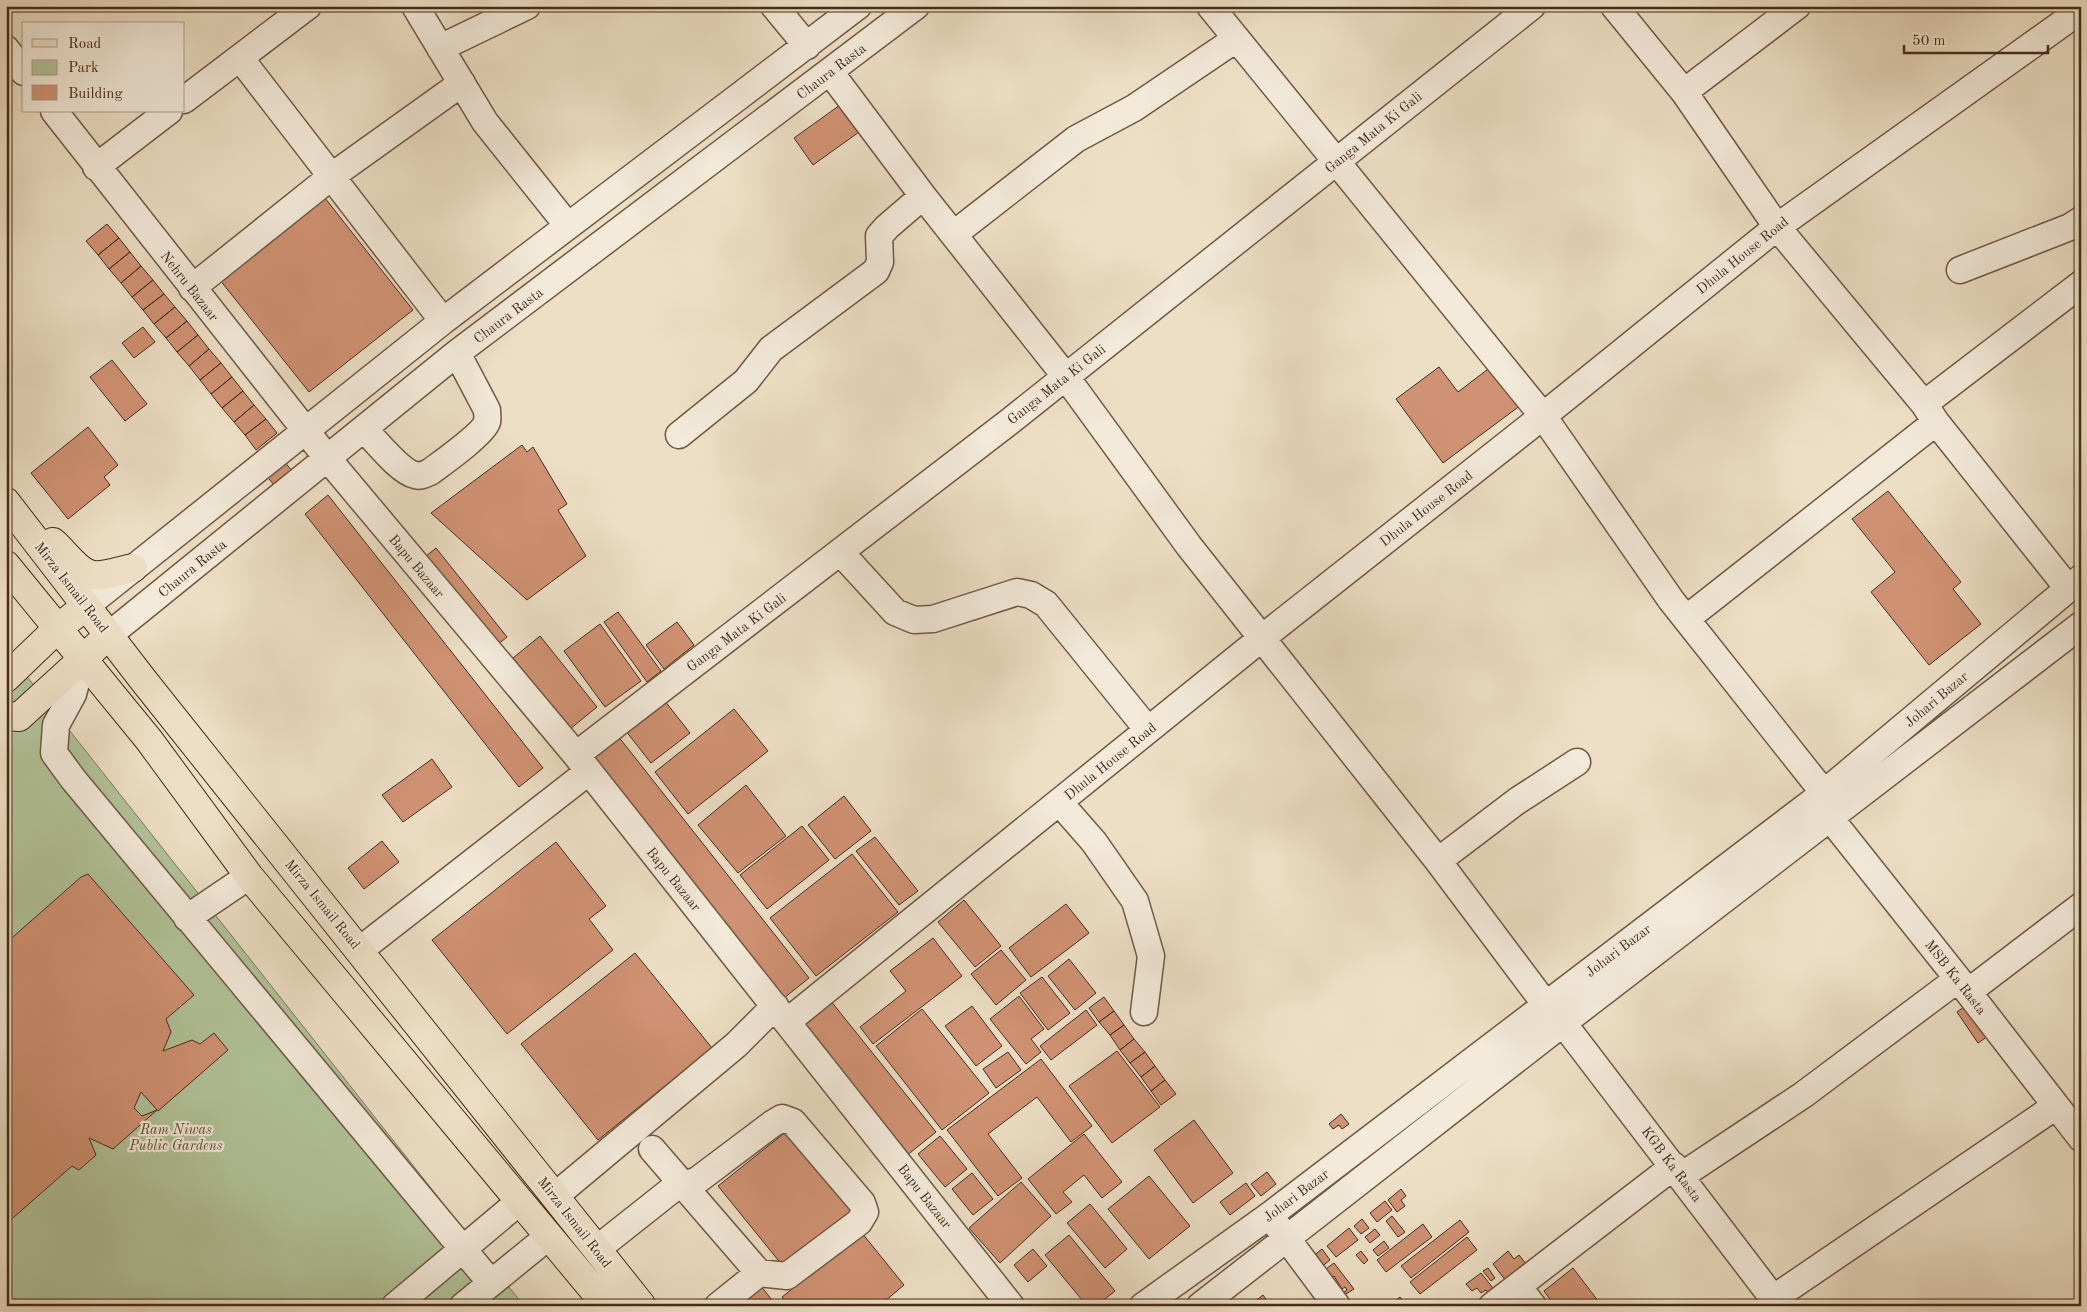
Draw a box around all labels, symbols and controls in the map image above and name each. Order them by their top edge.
legend [22,22,185,112]
scale bar [1904,22,2048,54]
text: 50 m [1912,34,1946,49]
text: Road [68,37,102,52]
street label: Chaura Rasta [794,41,869,102]
text: Park [68,61,99,76]
text: Building [68,87,123,102]
street label: Ganga Mata Ki Gali [1323,89,1425,176]
street label: Dhula House Road [1694,215,1791,297]
street label: Nehru Bazaar [158,249,221,324]
street label: Chaura Rasta [471,285,546,346]
street label: Ganga Mata Ki Gali [1005,342,1108,427]
street label: Dhula House Road [1378,468,1476,549]
street label: Bapu Bazaar [386,532,447,601]
street label: Chaura Rasta [156,537,229,600]
street label: Mirza Ismail Road [32,540,111,635]
street label: Ganga Mata Ki Gali [684,591,789,675]
street label: Johari Bazar [1902,669,1971,730]
street label: Dhula House Road [1062,721,1159,803]
street label: Bapu Bazaar [643,845,703,914]
street label: Mirza Ismail Road [282,857,362,952]
street label: Johari Bazar [1583,922,1654,980]
street label: MSB Ka Rasta [1922,938,1989,1018]
park label: Ram Niwas Public Gardens [128,1123,223,1153]
street label: KGB Ka Rasta [1639,1124,1704,1205]
street label: Bapu Bazaar [895,1162,954,1232]
street label: Johari Bazar [1261,1167,1332,1225]
street label: Mirza Ismail Road [535,1175,614,1270]

